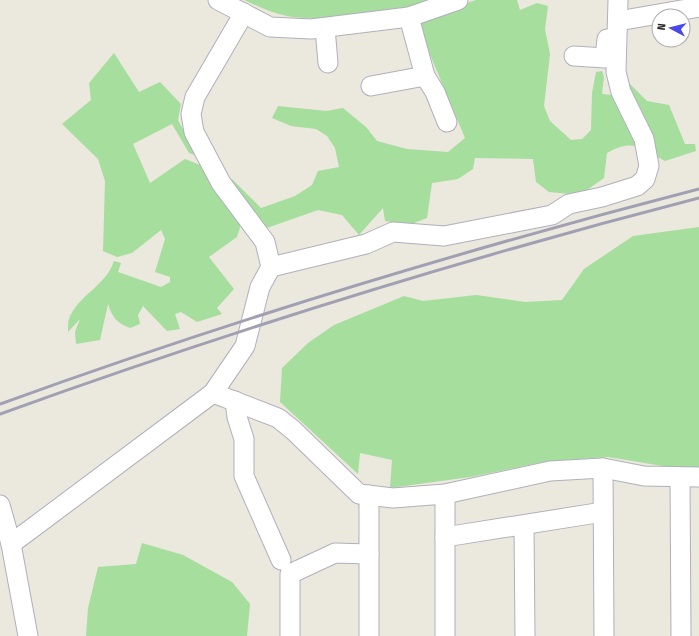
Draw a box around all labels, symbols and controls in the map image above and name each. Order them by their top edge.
north arrow [651,8,691,48]
text: N [655,23,668,31]

